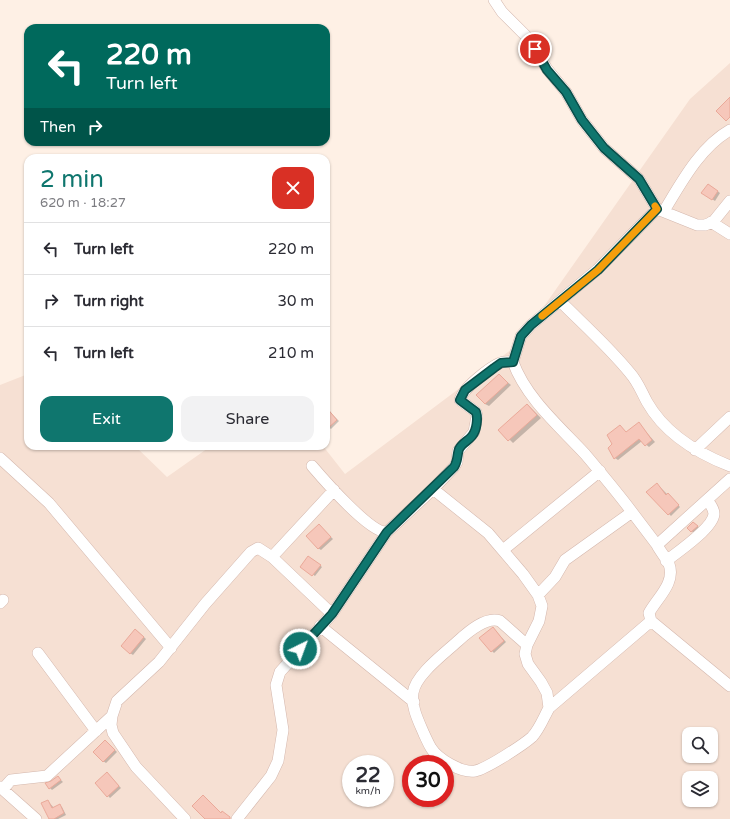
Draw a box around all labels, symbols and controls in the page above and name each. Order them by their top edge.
pin [518,32,552,66]
text: 220 m [106,38,192,72]
icon: arrive [524,38,546,60]
icon: left [40,40,92,92]
text: Turn left [106,72,178,94]
icon: right [84,116,106,138]
text: Then [40,118,76,136]
text: 2 min [40,165,104,194]
button: close [272,167,314,209]
text: 620 m · 18:27 [40,195,126,211]
icon: left [40,238,62,260]
text: Turn left [74,240,134,258]
text: 220 m [268,240,314,258]
icon: right [40,290,62,312]
text: Turn right [74,292,144,310]
text: 30 m [277,292,314,310]
icon: left [40,342,62,364]
text: Turn left [74,344,134,362]
text: 210 m [268,344,314,362]
button: Exit [40,396,173,442]
button: Share [181,396,314,442]
position arrow [279,628,321,670]
map controls [682,727,718,807]
button: search [682,727,718,763]
speed limit sign: 30 [402,755,454,807]
text: 22 [355,764,381,788]
button: layers [682,771,718,807]
text: km/h [355,785,381,797]

